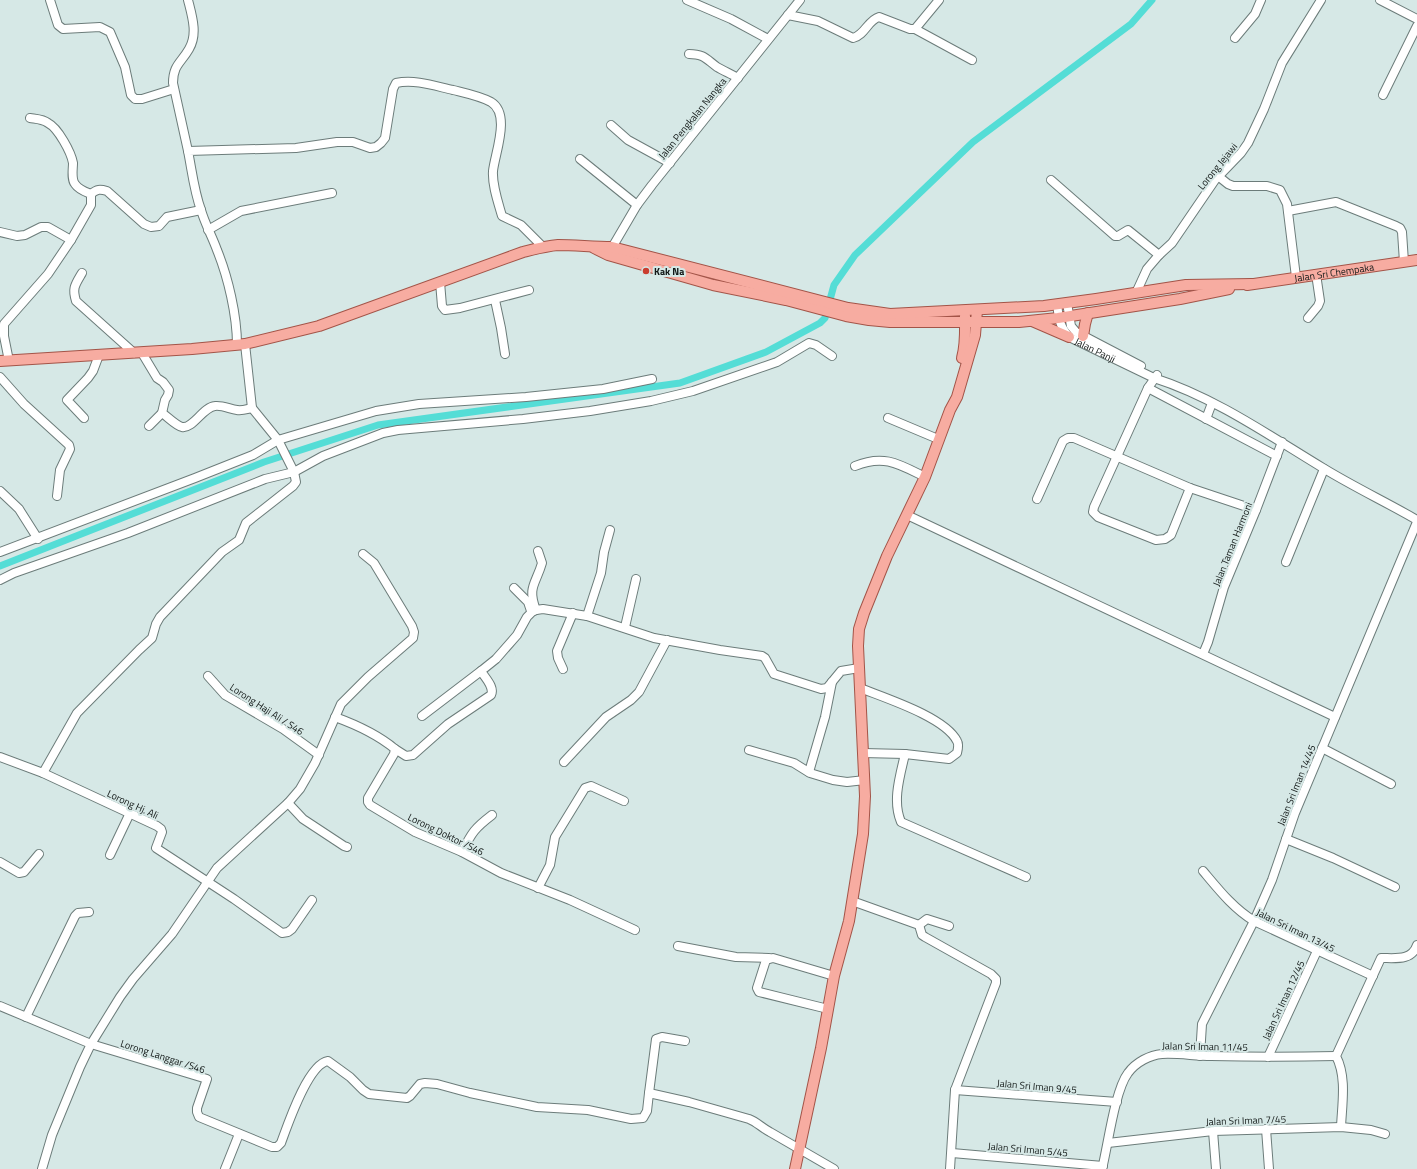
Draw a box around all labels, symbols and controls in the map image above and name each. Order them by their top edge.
street label: Jalan Pengkalan Nangka [655,74,730,162]
street label: Lorong Jejawi [1194,140,1241,193]
street label: Jalan Sri Chempaka [1293,259,1375,286]
place label: Kak Na [654,264,684,279]
marker: Kak Na [641,266,651,276]
street label: Jalan Panji [1072,334,1118,366]
street label: Jalan Taman Harmoni [1209,500,1256,589]
street label: Lorong Haji Ali / S46 [227,680,307,739]
street label: Jalan Sri Iman 14/45 [1273,742,1320,828]
street label: Lorong Hj. Ali [105,786,161,823]
street label: Lorong Doktor /S46 [405,809,487,860]
street label: Jalan Sri Iman 13/45 [1254,905,1338,956]
street label: Jalan Sri Iman 12/45 [1258,958,1309,1042]
street label: Lorong Langgar /S46 [119,1036,207,1077]
street label: Jalan Sri Iman 11/45 [1162,1038,1249,1055]
street label: Jalan Sri Iman 9/45 [996,1076,1078,1098]
street label: Jalan Sri Iman 7/45 [1206,1112,1287,1129]
street label: Jalan Sri Iman 5/45 [987,1139,1069,1161]

